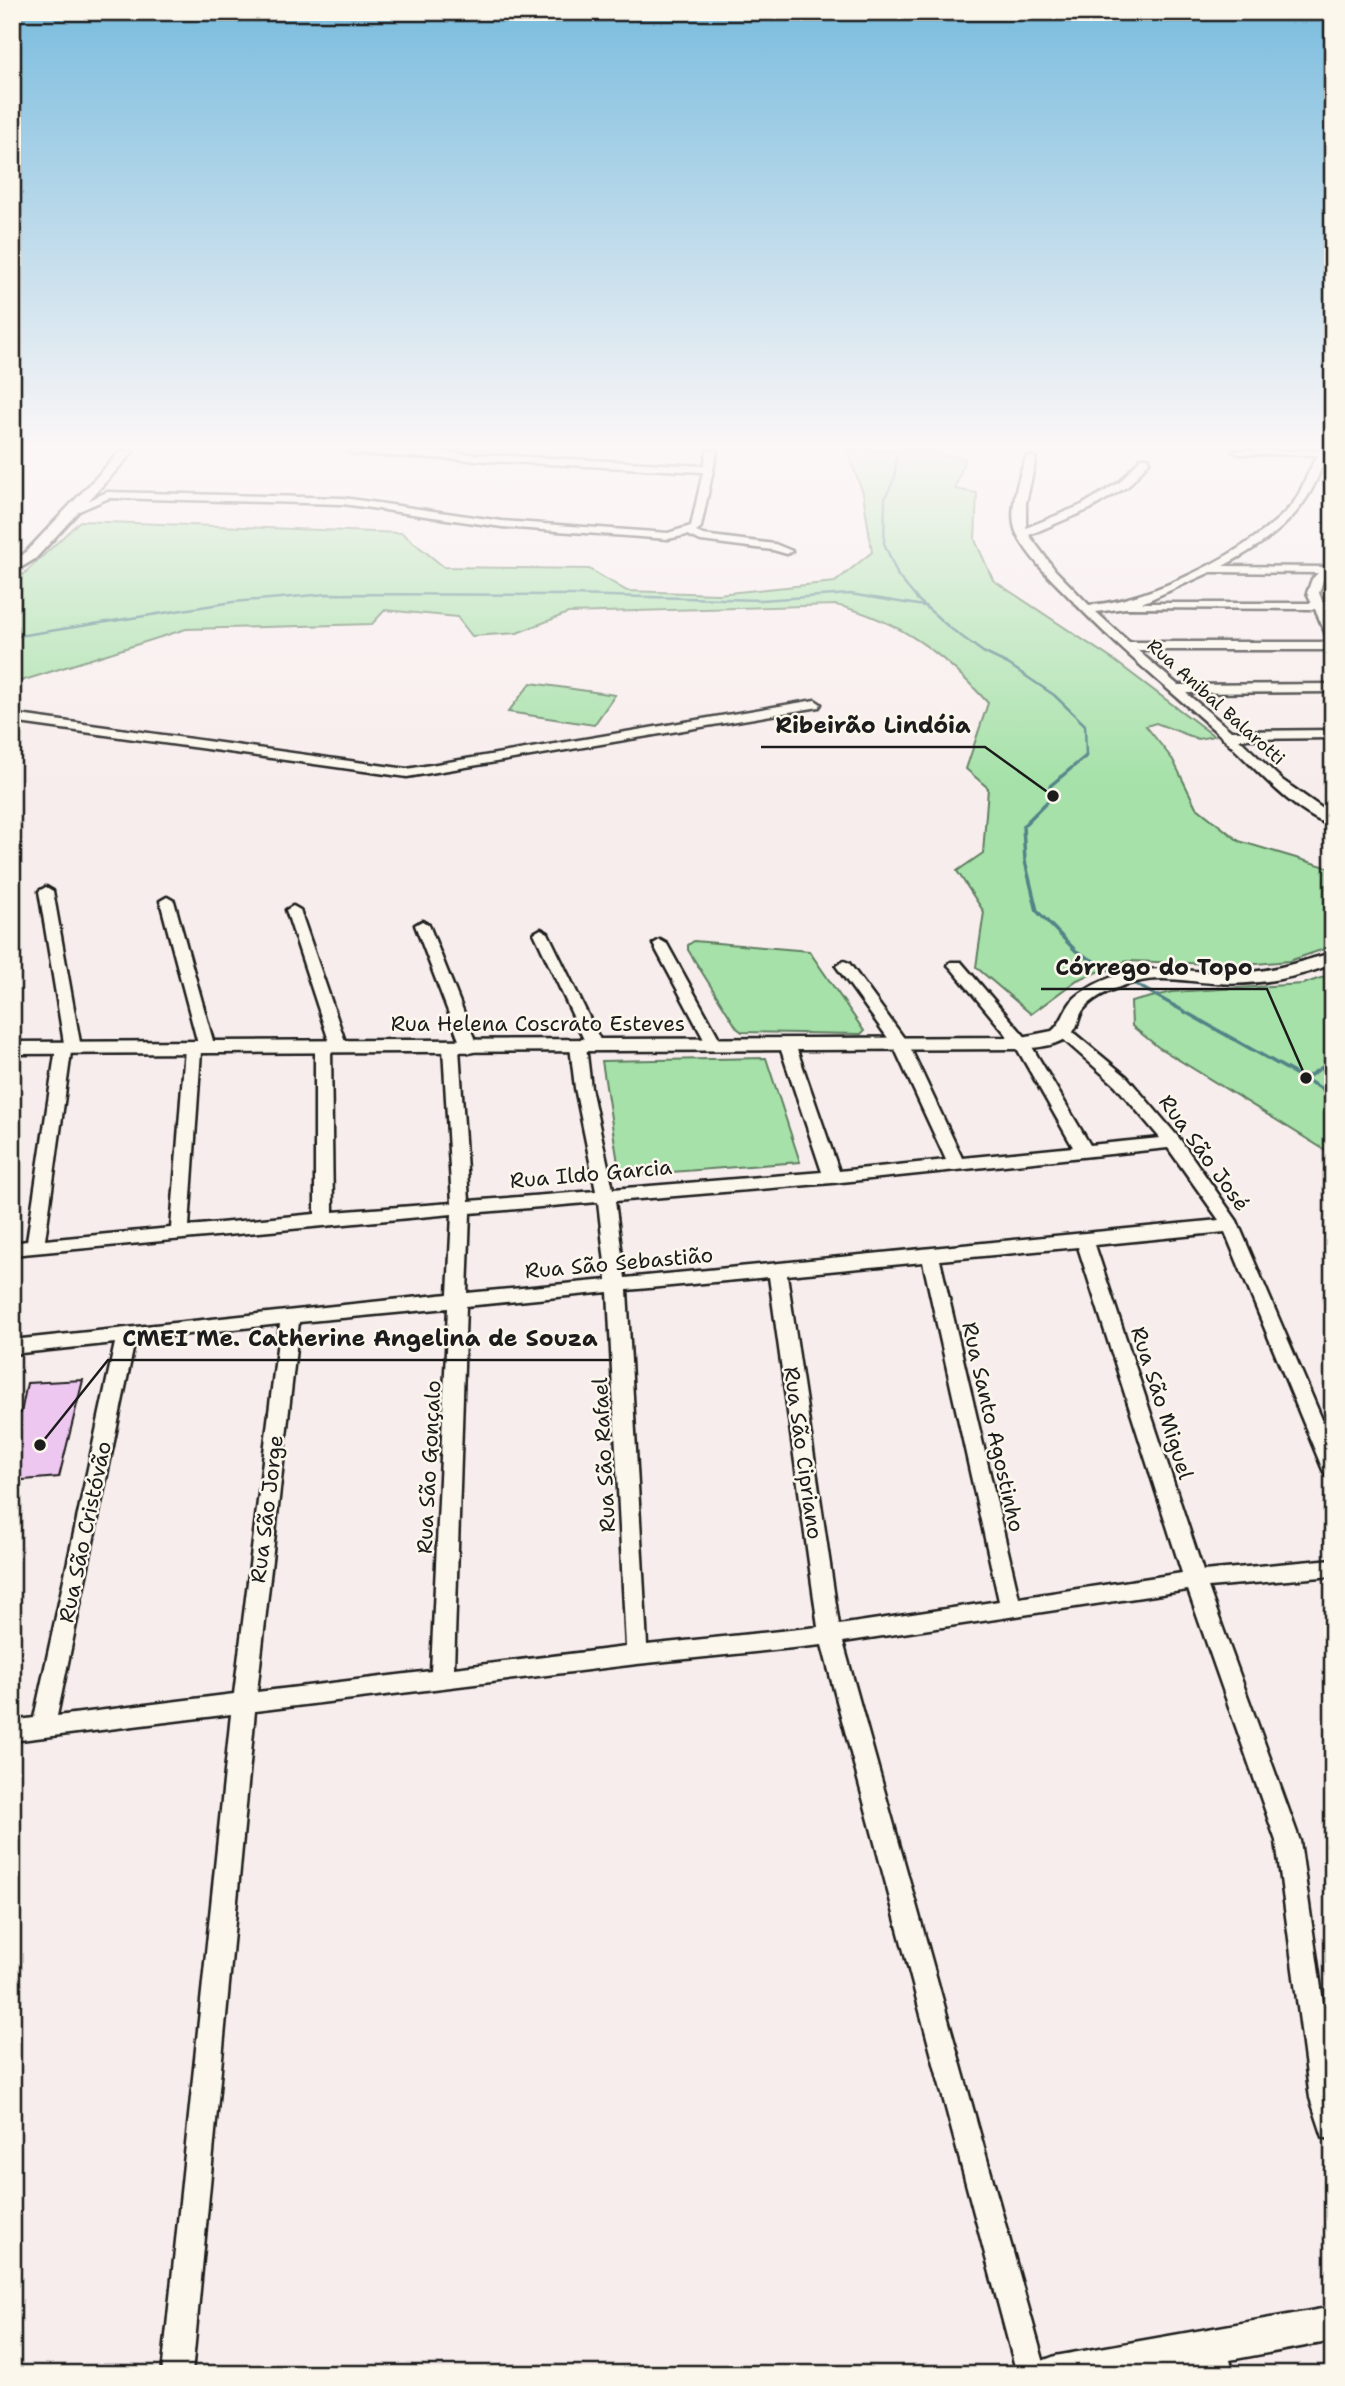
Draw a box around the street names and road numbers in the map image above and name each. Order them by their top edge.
street label: Rua Anibal Balarotti [1142,634,1290,770]
street label: Rua Helena Coscrato Esteves [391,1010,685,1038]
street label: Rua São José [1152,1089,1256,1217]
street label: Rua Ildo Garcia [509,1153,673,1195]
street label: Rua São Sebastião [524,1241,714,1285]
street label: Rua Santo Agostinho [955,1319,1031,1535]
street label: Rua São Miguel [1124,1323,1200,1484]
street label: Rua São Cipriano [777,1365,829,1541]
street label: Rua São Rafael [586,1376,622,1533]
street label: Rua São Gonçalo [410,1379,448,1555]
street label: Rua São Jorge [244,1433,290,1585]
street label: Rua São Cristóvão [52,1439,118,1625]

